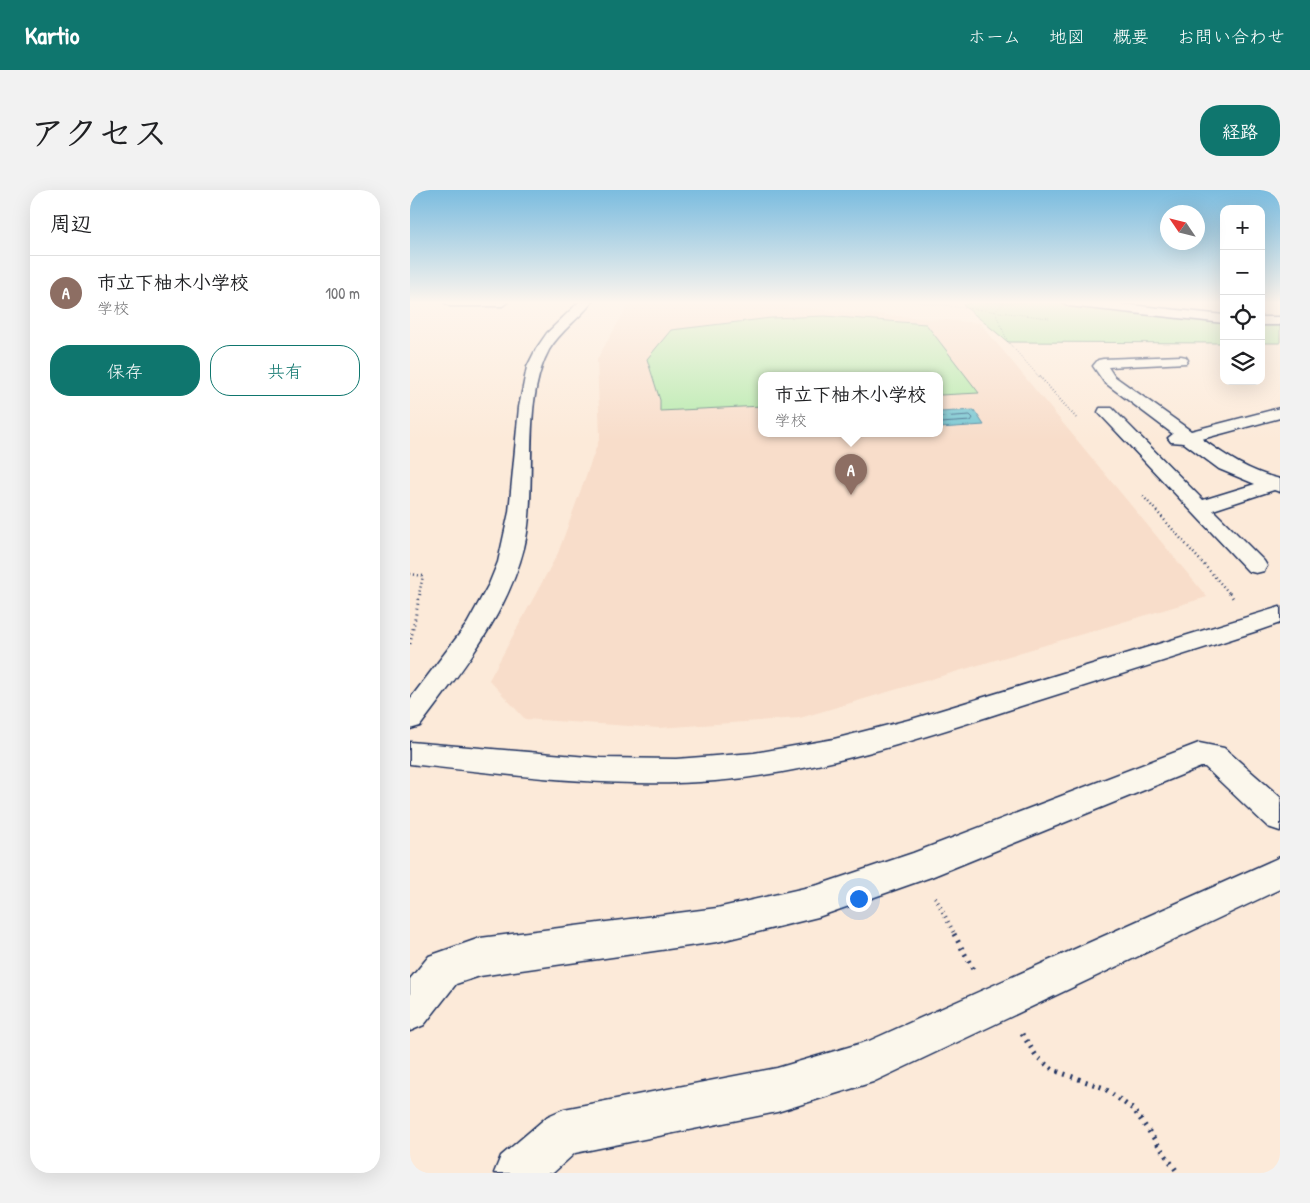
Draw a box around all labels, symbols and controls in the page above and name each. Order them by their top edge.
text: Kartio [25,19,80,51]
text: ホーム [968,24,1021,49]
text: 地図 [1049,24,1085,49]
text: 概要 [1113,24,1149,49]
text: お問い合わせ [1177,24,1285,49]
button: 経路 [1200,105,1280,156]
text: アクセス [30,109,168,156]
north arrow [1160,205,1205,250]
map controls [1220,205,1265,385]
button: + [1220,205,1265,250]
text: 周辺 [50,209,92,238]
button: − [1220,250,1265,295]
text: 市立下柚木小学校 [97,269,249,295]
text: A [62,282,70,304]
text: 100 m [325,282,360,304]
button: locate [1220,295,1265,340]
text: 学校 [97,297,129,319]
button: layers [1220,340,1265,385]
button: 保存 [50,345,200,396]
button: 共有 [210,345,360,396]
popup [758,372,943,437]
text: 市立下柚木小学校 [774,381,927,407]
text: 学校 [774,409,807,431]
pin: A [835,454,867,495]
your location [846,886,872,912]

